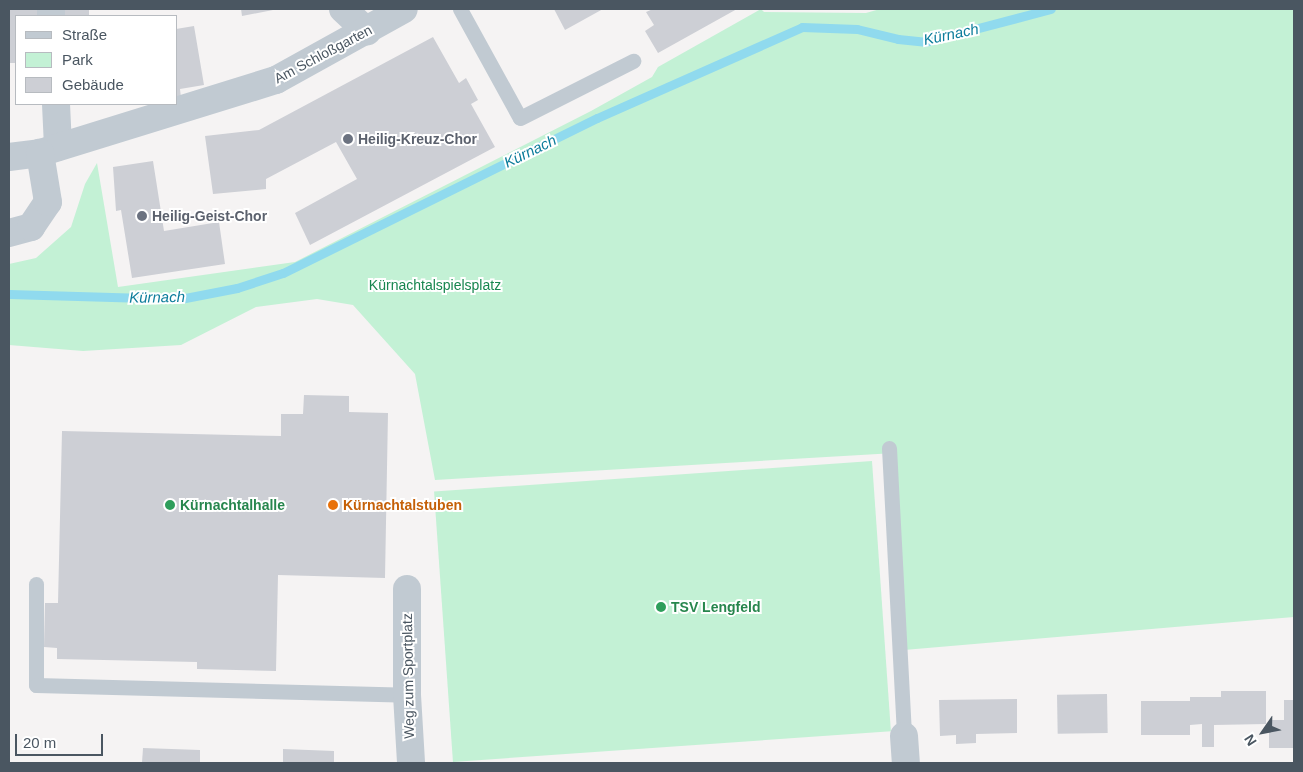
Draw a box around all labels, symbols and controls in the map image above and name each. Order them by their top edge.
legend [15,15,178,105]
water label: Kürnach [922,19,980,49]
street label: Am Schloßgarten [271,21,375,87]
text: Straße [62,26,107,43]
text: Park [62,51,93,68]
text: Gebäude [62,76,124,93]
place label: Heilig-Kreuz-Chor [358,131,477,147]
water label: Kürnach [501,131,559,171]
marker: Heilig-Kreuz-Chor [342,133,354,145]
place label: Heilig-Geist-Chor [152,208,267,224]
marker: Heilig-Geist-Chor [136,210,148,222]
park label: Kürnachtalspielsplatz [369,277,501,293]
water label: Kürnach [129,288,185,306]
place label: Kürnachtalhalle [180,497,285,513]
place label: Kürnachtalstuben [343,497,462,513]
marker: Kürnachtalhalle [164,499,176,511]
marker: Kürnachtalstuben [327,499,339,511]
place label: TSV Lengfeld [671,599,760,615]
marker: TSV Lengfeld [655,601,667,613]
street label: Weg zum Sportplatz [399,613,417,739]
north arrow [1238,707,1288,757]
scale bar [18,724,105,756]
text: N [1241,732,1260,749]
text: 20 m [23,734,56,751]

